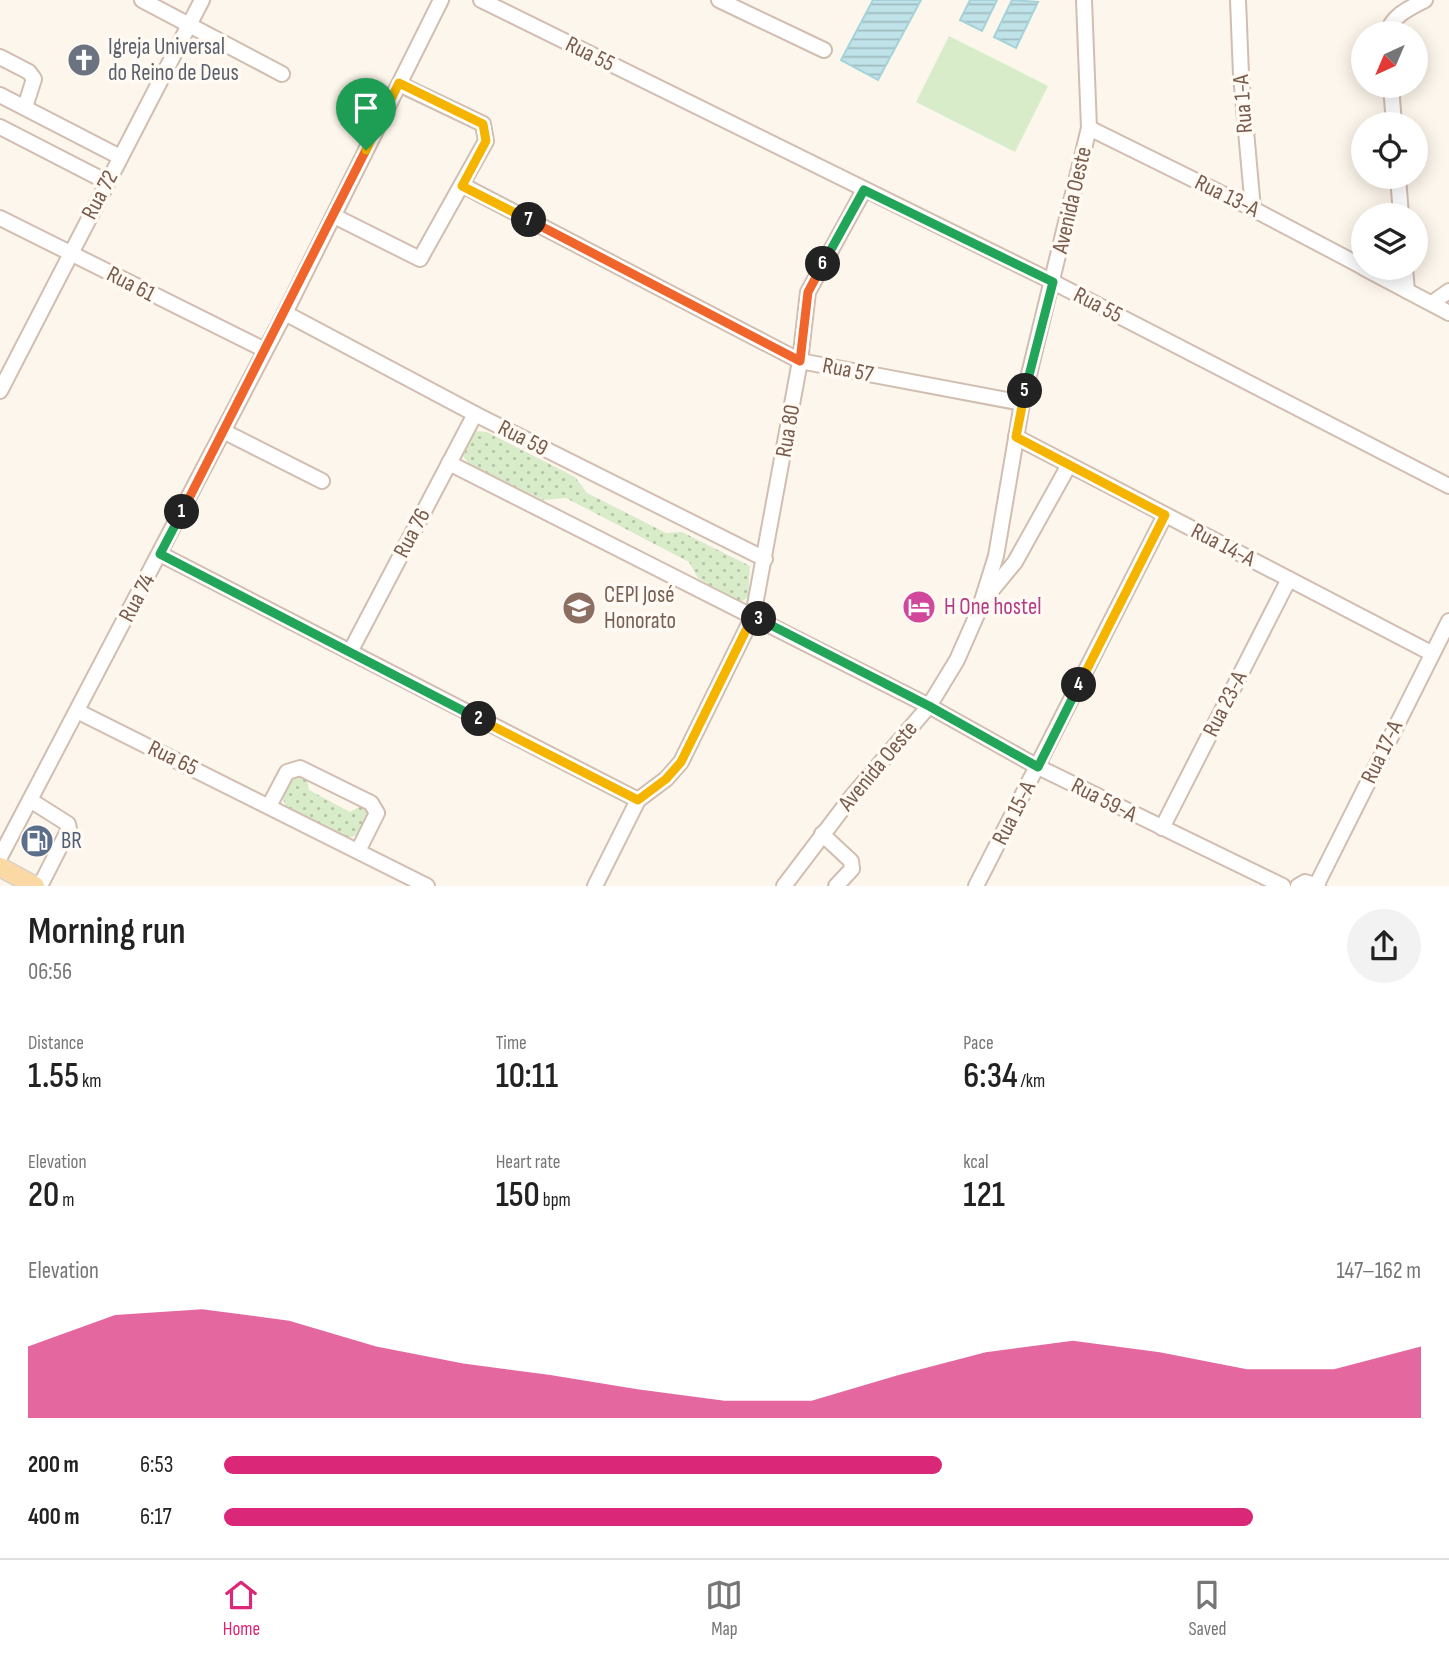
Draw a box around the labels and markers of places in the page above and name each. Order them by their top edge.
place label: Igreja Universal do Reino de Deus [108,33,239,87]
church icon: Igreja Universal do Reino de Deus [65,41,103,79]
pin [336,78,396,150]
pin: 7 [512,202,546,238]
pin: 6 [806,246,840,282]
pin: 5 [1007,374,1042,408]
pin: 1 [164,494,200,530]
place label: CEPI José Honorato [604,581,676,635]
hotel icon: H One hostel [900,588,938,626]
school or university icon: CEPI José Honorato [560,589,598,627]
place label: H One hostel [944,593,1041,621]
pin: 3 [742,602,776,636]
pin: 4 [1062,668,1096,702]
pin: 2 [462,702,496,736]
fuel station icon: BR [18,822,56,860]
place label: BR [61,827,82,855]

